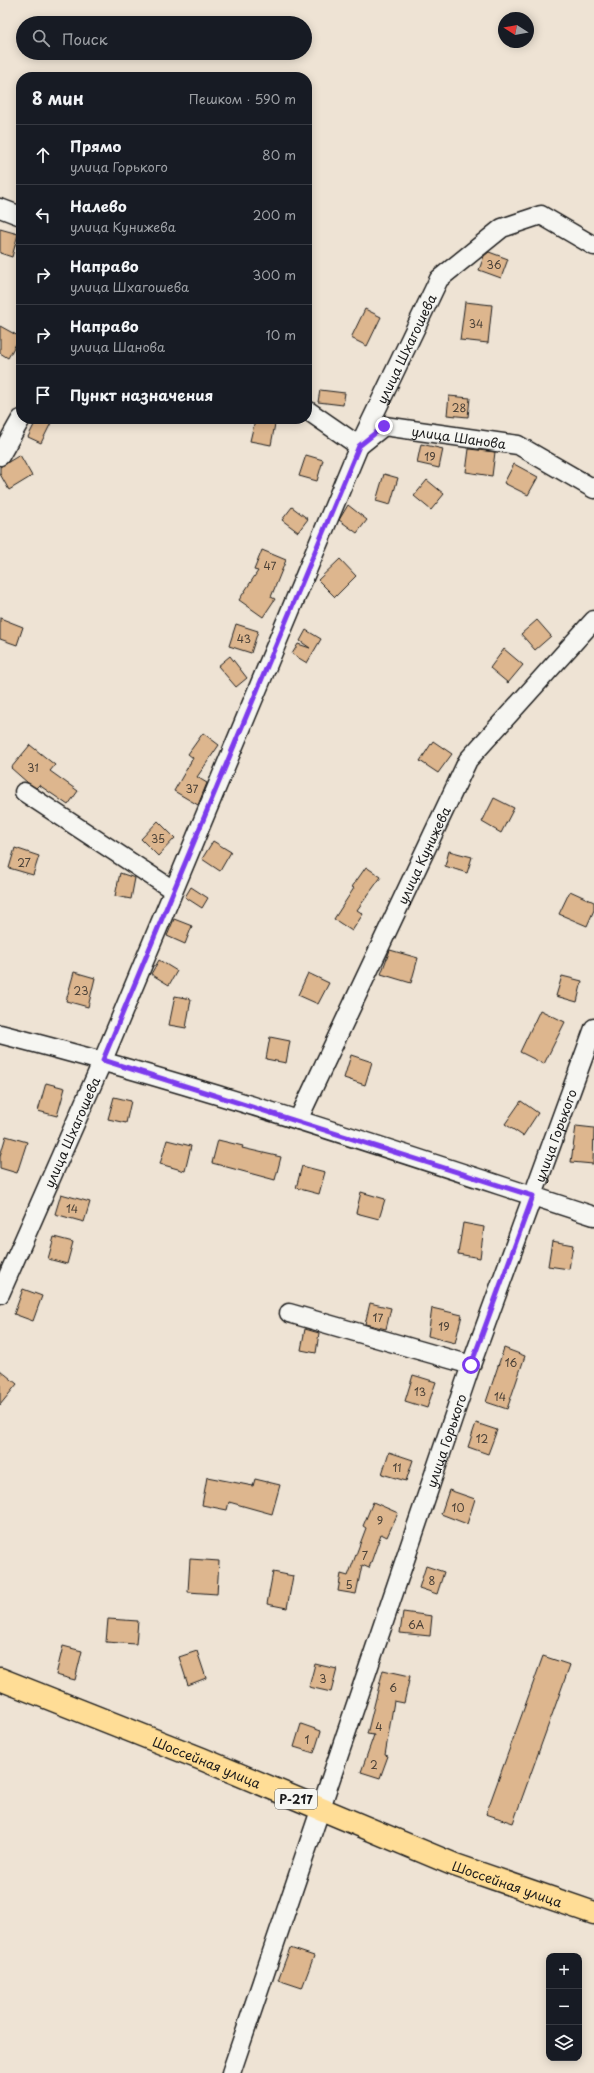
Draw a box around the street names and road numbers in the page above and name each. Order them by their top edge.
street label: улица Шхагошева [371,290,440,406]
street label: улица Шанова [410,421,508,453]
street label: улица Кунижева [392,802,455,907]
street label: улица Шхагошева [39,1073,104,1190]
street label: улица Горького [529,1086,581,1185]
street label: улица Горького [421,1391,470,1490]
street label: Шоссейная улица [150,1731,265,1793]
road number: Р-217 [275,1789,317,1809]
street label: Шоссейная улица [450,1855,566,1911]

